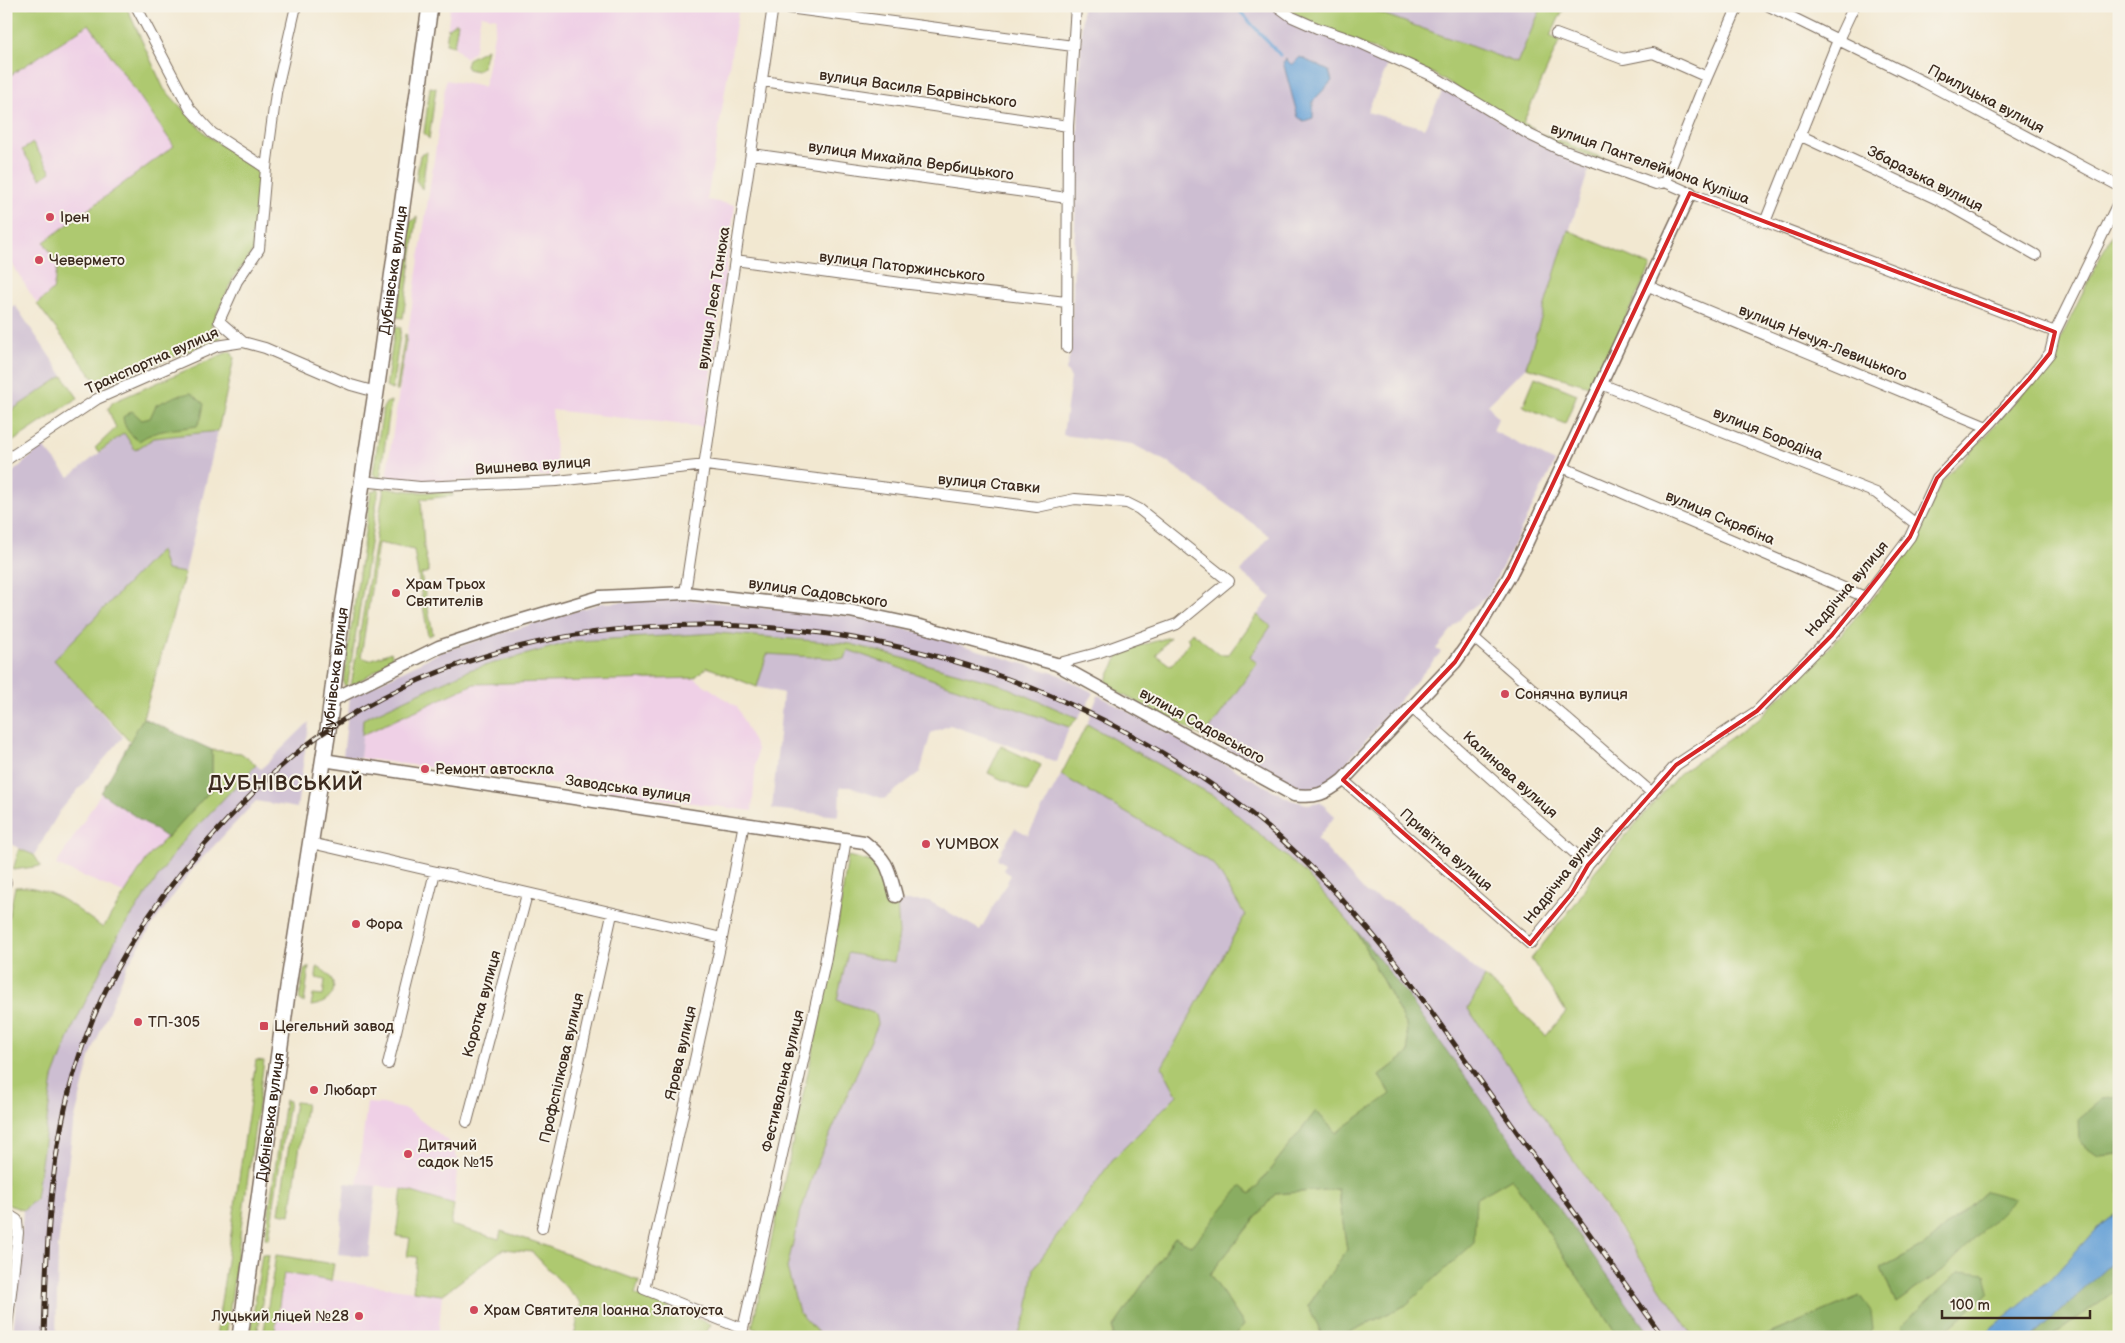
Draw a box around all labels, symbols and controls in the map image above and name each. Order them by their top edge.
street label: Прилуцька вулиця [1924,60,2048,138]
street label: вулиця Василя Барвінського [818,66,1018,112]
street label: вулиця Пантелеймона Куліша [1548,119,1752,209]
street label: вулиця Михайла Вербицького [807,137,1015,185]
street label: Збаразька вулиця [1864,142,1986,216]
street label: Дубнівська вулиця [375,204,411,336]
place label: Ірен [60,208,90,227]
marker: Ірен [44,211,56,223]
street label: вулиця Леся Танюка [693,225,735,371]
street label: вулиця Паторжинського [818,247,986,287]
place label: Чевермето [49,251,125,270]
marker: Чевермето [33,254,45,266]
street label: вулиця Нечуя-Левицького [1736,300,1910,386]
street label: Транспортна вулиця [82,323,222,399]
street label: вулиця Бородіна [1710,403,1826,465]
street label: Вишнева вулиця [475,452,591,480]
street label: вулиця Ставки [937,470,1041,498]
street label: вулиця Скрябіна [1662,486,1778,550]
street label: Надрічна вулиця [1801,537,1893,641]
street label: вулиця Садовського [747,574,889,612]
place label: Храм Трьох Святителів [406,575,486,611]
marker: Храм Трьох Святителів [390,587,402,599]
street label: Дубнівська вулиця [318,606,352,738]
street label: вулиця Садовського [1136,684,1268,768]
place label: Сонячна вулиця [1515,685,1628,704]
marker: Сонячна вулиця [1499,688,1511,700]
street label: Калинова вулиця [1459,727,1561,823]
place label: Ремонт автоскла [435,760,554,779]
marker: Ремонт автоскла [419,763,431,775]
district label: ДУБНІВСЬКИЙ [208,770,364,796]
street label: Заводська вулиця [564,771,692,807]
street label: Привітна вулиця [1396,805,1496,895]
street label: Надрічна вулиця [1520,822,1608,928]
place label: YUMBOX [935,835,999,854]
marker: YUMBOX [920,838,932,850]
place label: Фора [366,915,403,934]
marker: Фора [350,918,362,930]
street label: Коротка вулиця [459,948,505,1060]
street label: Профспілкова вулиця [535,991,589,1145]
street label: Ярова вулиця [661,1004,701,1102]
street label: Фестивальна вулиця [757,1008,809,1154]
place label: ТП-305 [148,1013,200,1032]
marker: ТП-305 [132,1016,144,1028]
place label: Цегельний завод [274,1017,394,1036]
marker: Цегельний завод [258,1020,270,1032]
street label: Дубнівська вулиця [252,1051,288,1183]
place label: Любарт [323,1081,377,1100]
marker: Любарт [308,1084,320,1096]
place label: Дитячий садок №15 [418,1136,494,1172]
marker: Дитячий садок №15 [402,1148,414,1160]
scale bar [1942,1288,2090,1320]
text: 100 m [1950,1296,1990,1315]
place label: Храм Святителя Іоанна Златоуста [484,1301,724,1320]
marker: Храм Святителя Іоанна Златоуста [468,1304,480,1316]
place label: Луцький ліцей №28 [211,1307,349,1326]
marker: Луцький ліцей №28 [353,1310,365,1322]

